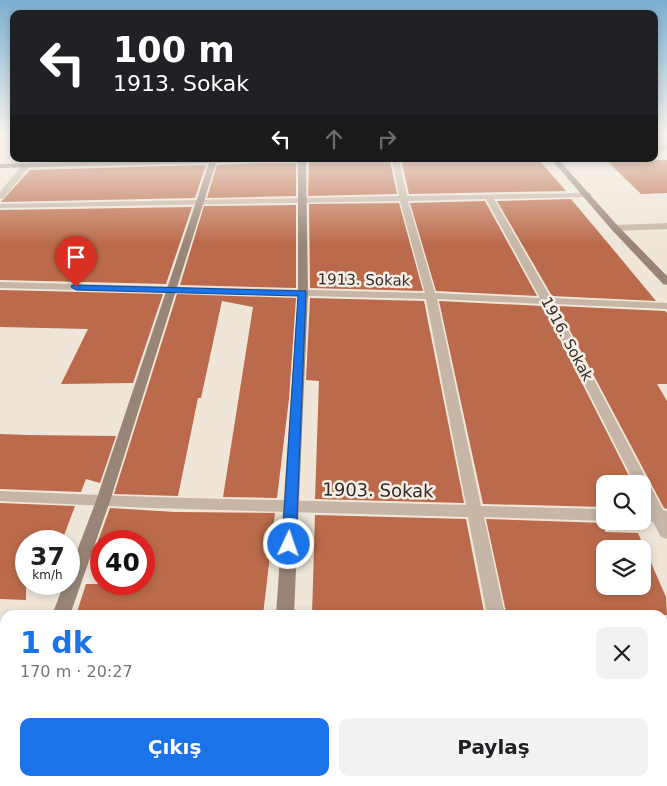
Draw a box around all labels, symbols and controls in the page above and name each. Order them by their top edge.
icon: left [30,30,95,95]
text: 100 m [113,30,235,70]
text: 1913. Sokak [113,71,249,96]
icon: left [267,125,295,153]
icon: ahead [320,125,348,153]
icon: right [373,125,401,153]
pin [55,236,97,287]
icon: arrive [62,243,90,271]
street label: 1913. Sokak [317,270,411,290]
street label: 1916. Sokak [537,294,597,384]
map controls [596,475,651,595]
button: search [596,475,651,530]
street label: 1903. Sokak [322,479,434,501]
position arrow [262,517,314,569]
speed limit sign: 40 [90,530,155,595]
button: layers [596,540,651,595]
text: 37 [30,542,65,571]
text: km/h [32,568,63,582]
text: 1 dk [20,625,93,660]
button: close [596,627,648,679]
text: 170 m · 20:27 [20,662,133,681]
button: Çıkış [20,718,329,776]
button: Paylaş [339,718,648,776]

